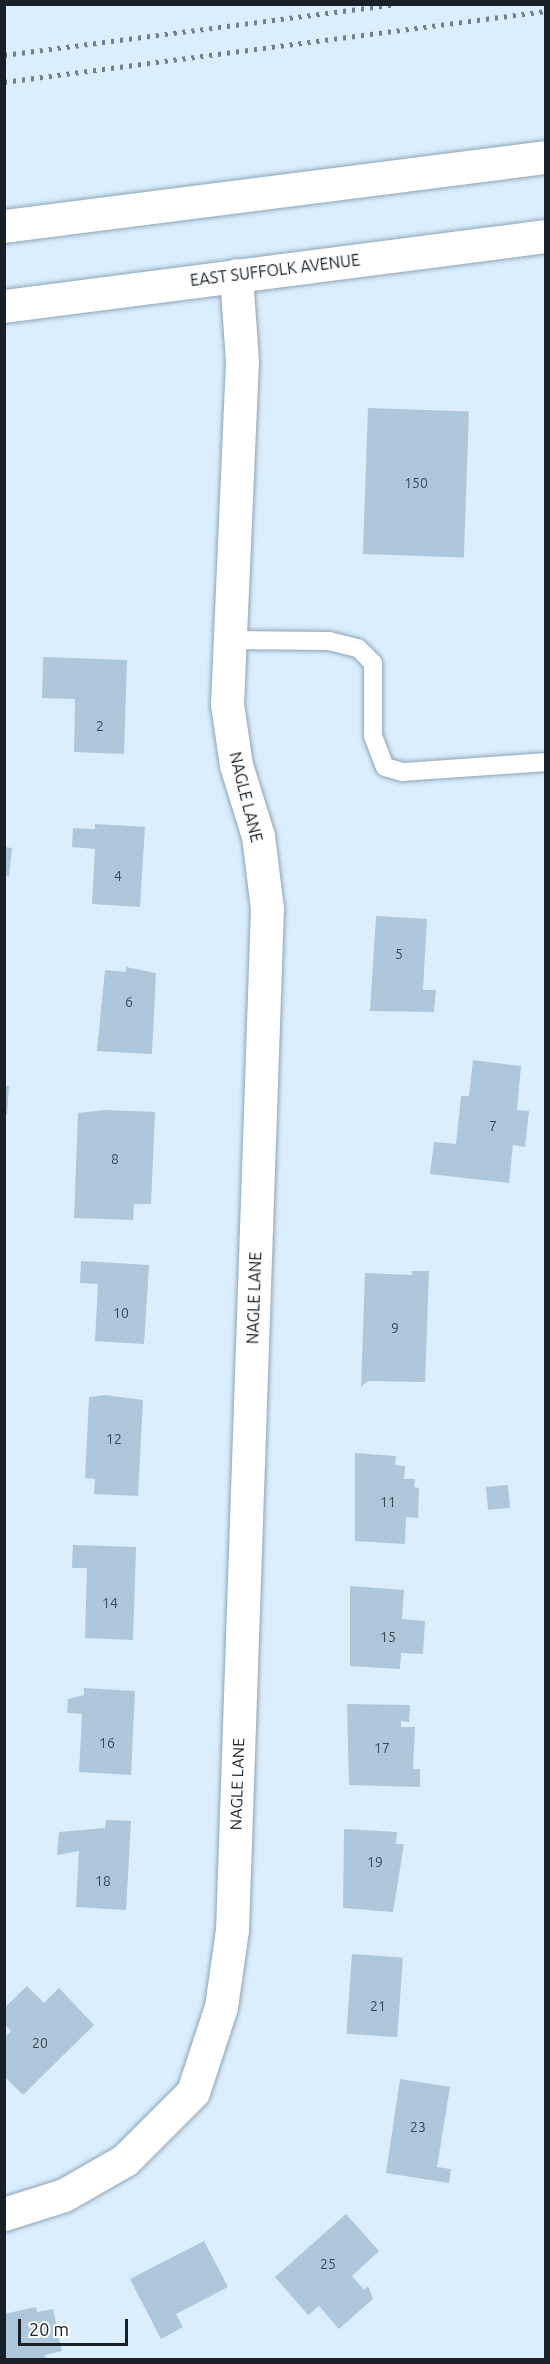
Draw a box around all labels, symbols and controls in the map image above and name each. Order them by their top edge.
street label: EAST SUFFOLK AVENUE [189,250,361,290]
house number: 150 [404,475,428,491]
house number: 2 [96,718,104,734]
street label: NAGLE LANE [226,750,266,844]
house number: 4 [114,868,122,884]
house number: 5 [395,946,403,962]
house number: 6 [125,994,133,1010]
house number: 7 [489,1118,497,1134]
house number: 8 [111,1151,119,1167]
street label: NAGLE LANE [243,1251,265,1345]
house number: 10 [113,1305,129,1321]
house number: 9 [391,1320,399,1336]
house number: 12 [106,1431,122,1447]
house number: 11 [380,1494,396,1510]
house number: 14 [102,1595,118,1611]
house number: 15 [380,1629,396,1645]
house number: 16 [99,1735,115,1751]
street label: NAGLE LANE [226,1737,248,1831]
house number: 17 [374,1740,390,1756]
house number: 19 [367,1854,383,1870]
house number: 18 [95,1873,111,1889]
house number: 21 [370,1998,386,2014]
house number: 20 [32,2035,48,2051]
house number: 23 [410,2119,426,2135]
house number: 25 [320,2256,336,2272]
scale bar [21,2307,130,2345]
text: 20 m [29,2319,69,2339]

